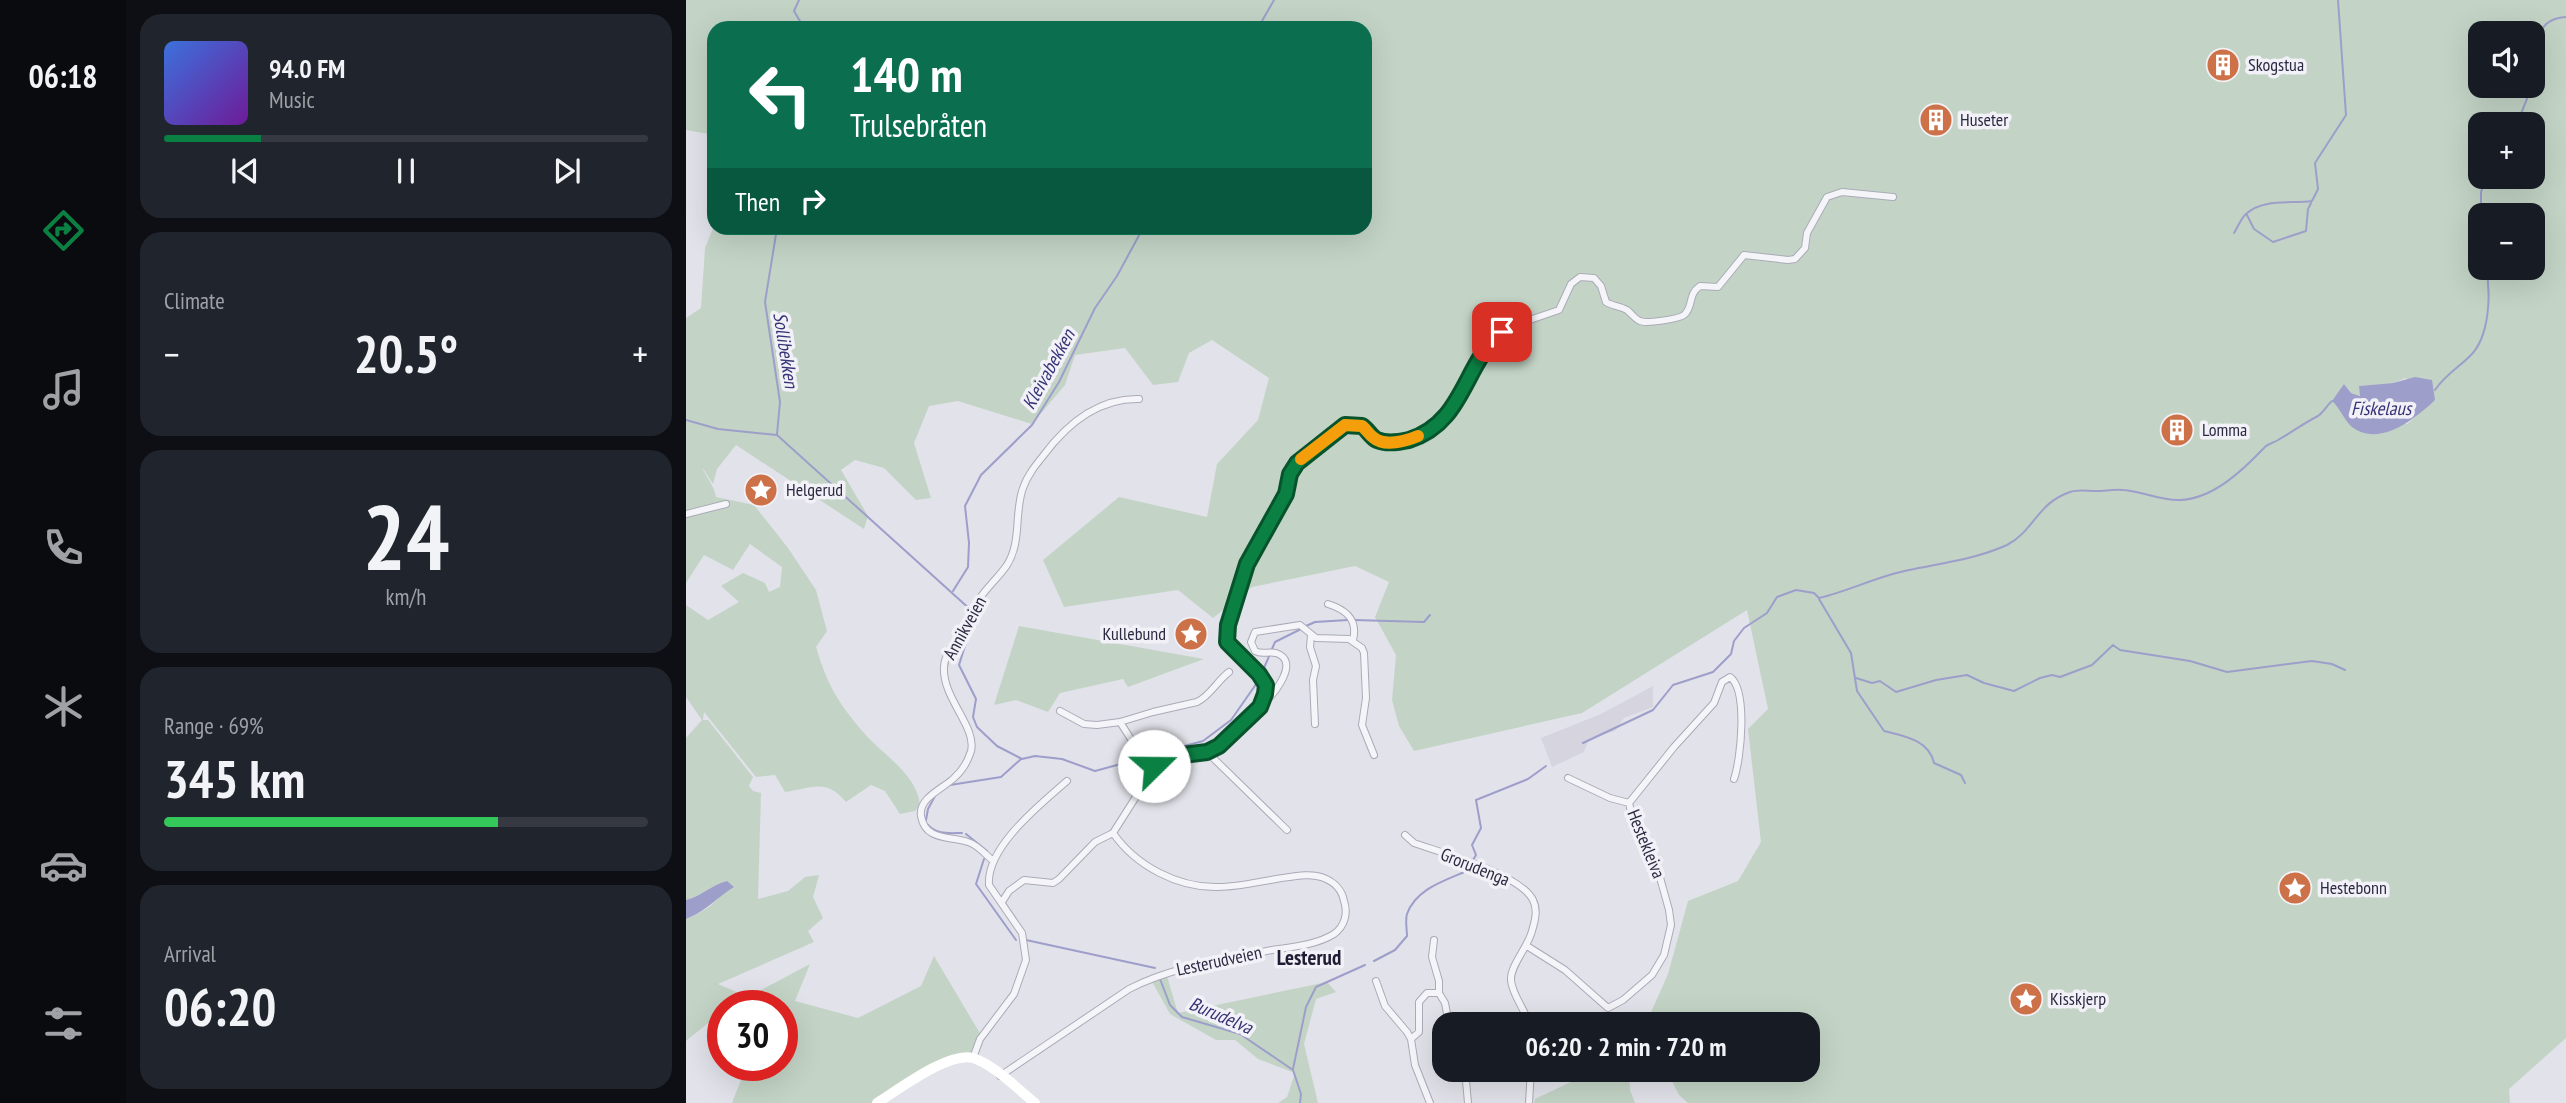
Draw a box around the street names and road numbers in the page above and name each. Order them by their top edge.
street label: Annikveien [938,592,991,663]
street label: Hestekleiva [1622,806,1671,882]
street label: Grorudenga [1437,842,1513,891]
street label: Lesterudveien [1174,940,1264,981]

